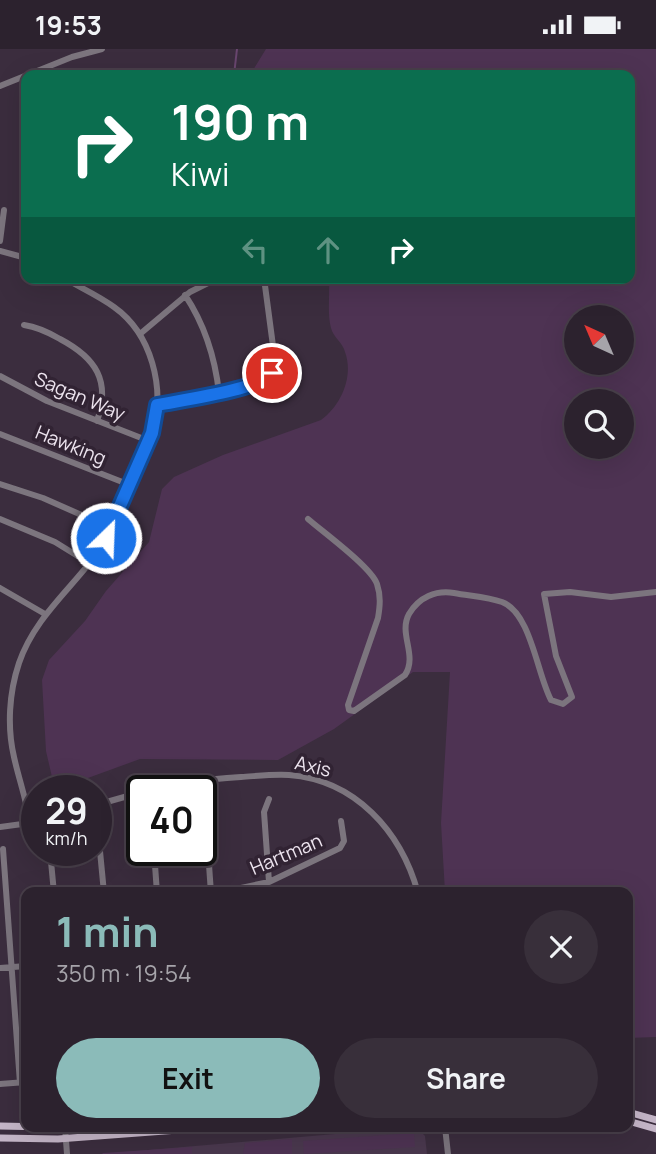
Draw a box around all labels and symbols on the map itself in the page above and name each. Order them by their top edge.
north arrow [564,305,634,375]
pin [242,343,302,403]
street label: Sagan Way [31,365,129,427]
street label: Hawking [32,419,110,471]
position arrow [69,501,143,575]
street label: Axis [292,749,334,783]
speed limit sign: 40 [126,775,217,866]
street label: Hartman [246,827,326,881]

